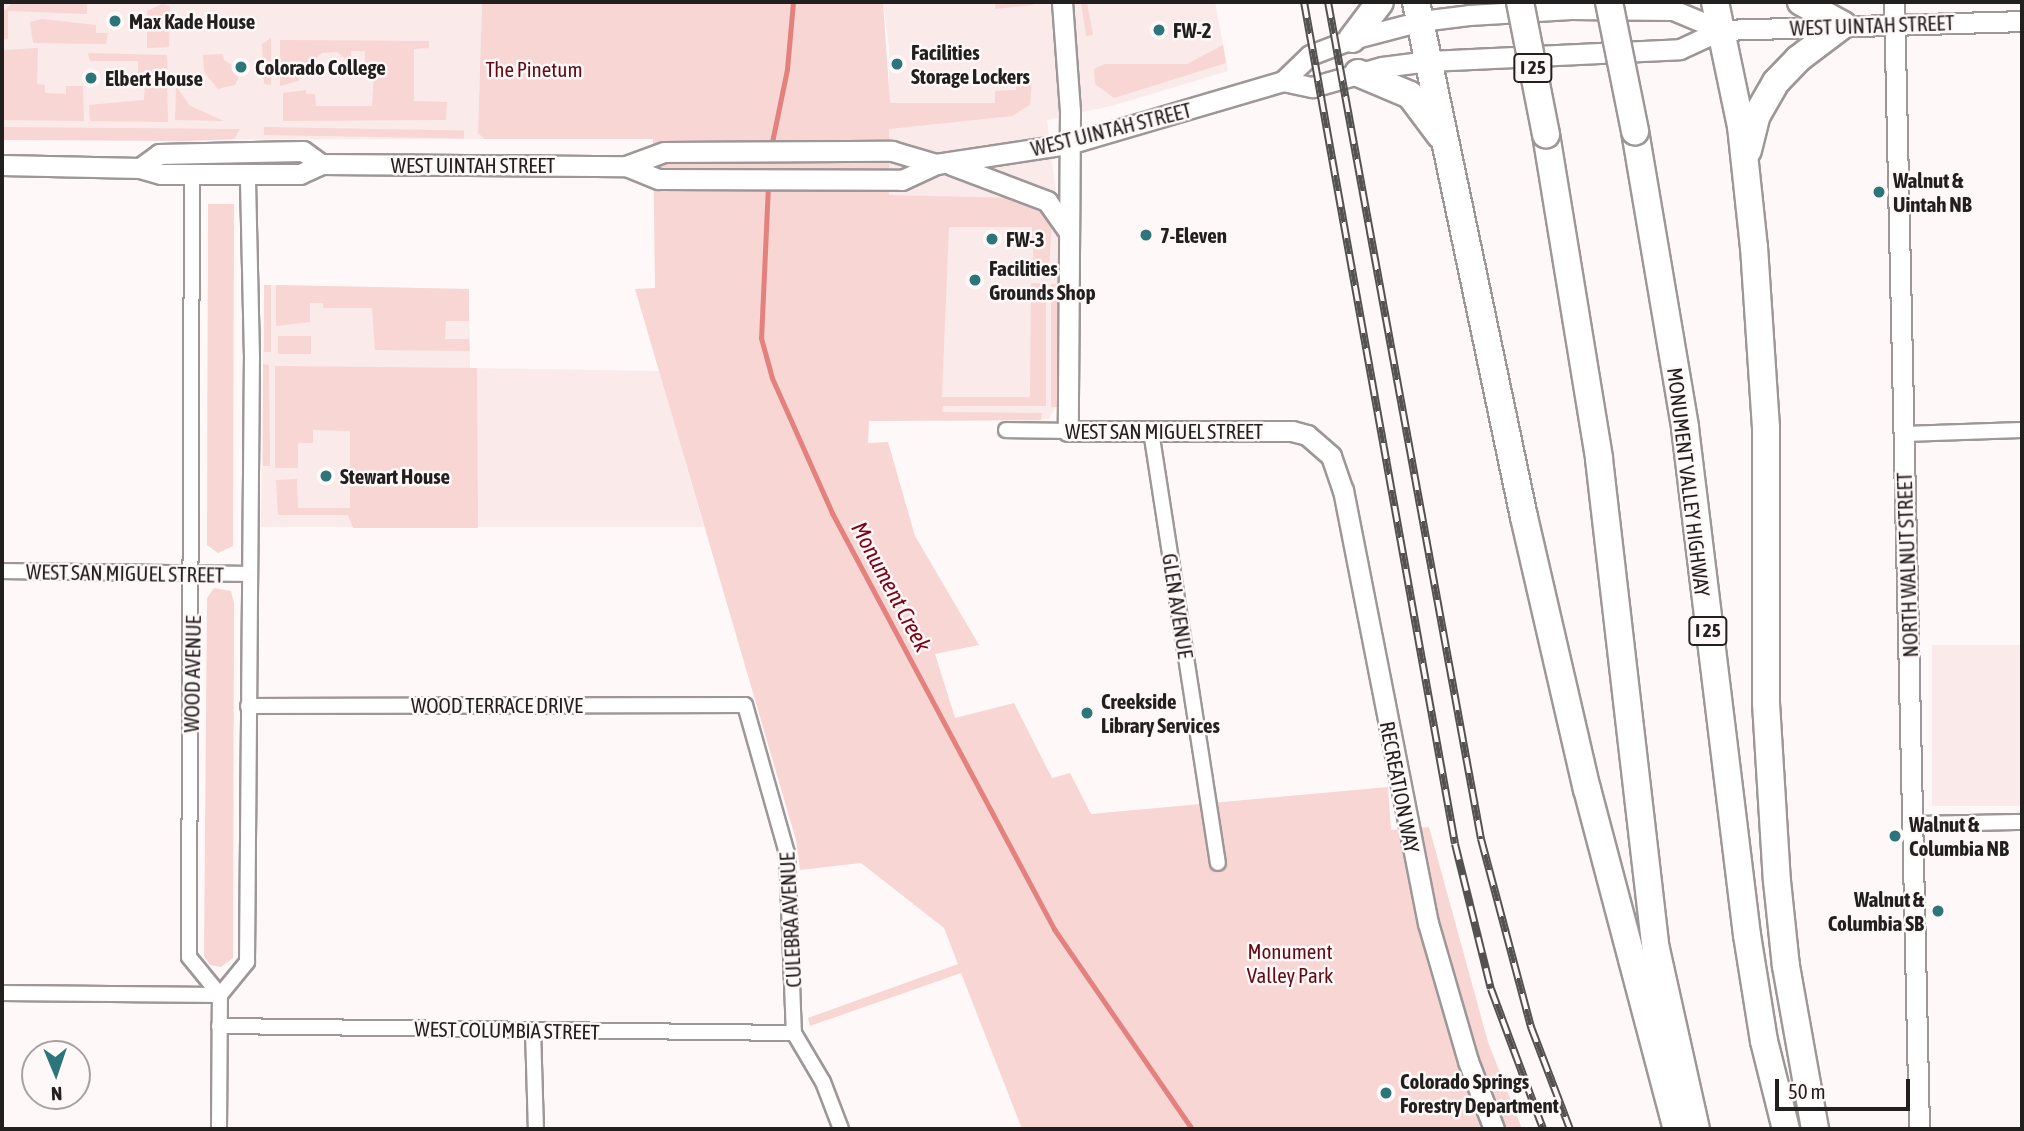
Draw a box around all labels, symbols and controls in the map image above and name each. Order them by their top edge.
place label: Max Kade House [129,8,255,34]
street label: WEST UINTAH STREET [1789,10,1955,40]
marker: Max Kade House [107,13,123,29]
place label: FW-2 [1173,17,1212,43]
marker: FW-2 [1151,22,1167,38]
place label: Facilities Storage Lockers [911,39,1030,89]
road number: I 25 [1512,52,1554,83]
place label: Colorado College [255,54,386,80]
park label: The Pinetum [485,56,583,82]
marker: Facilities Storage Lockers [889,56,905,72]
marker: Colorado College [233,59,249,75]
place label: Elbert House [105,65,203,91]
marker: Elbert House [83,70,99,86]
street label: WEST UINTAH STREET [1028,97,1194,161]
street label: WEST UINTAH STREET [391,152,555,178]
place label: Walnut & Uintah NB [1893,167,1972,217]
marker: Walnut & Uintah NB [1871,184,1887,200]
place label: 7-Eleven [1160,222,1227,248]
place label: FW-3 [1006,226,1045,252]
marker: 7-Eleven [1138,227,1154,243]
marker: FW-3 [984,231,1000,247]
place label: Facilities Grounds Shop [989,255,1096,305]
marker: Facilities Grounds Shop [967,272,983,288]
street label: MONUMENT VALLEY HIGHWAY [1662,366,1716,598]
street label: WEST SAN MIGUEL STREET [1065,418,1263,444]
place label: Stewart House [340,463,450,489]
marker: Stewart House [318,468,334,484]
street label: NORTH WALNUT STREET [1891,472,1923,658]
water label: Monument Creek [845,517,937,657]
street label: GLEN AVENUE [1157,552,1199,660]
street label: WEST SAN MIGUEL STREET [26,559,224,587]
street label: WOOD AVENUE [178,615,206,733]
road number: I 25 [1687,616,1729,646]
place label: Creekside Library Services [1101,688,1220,738]
street label: WOOD TERRACE DRIVE [411,692,583,718]
marker: Creekside Library Services [1079,705,1095,721]
street label: RECREATION WAY [1375,719,1425,855]
place label: Walnut & Columbia NB [1909,811,2009,861]
marker: Walnut & Columbia NB [1887,828,1903,844]
street label: CULEBRA AVENUE [774,852,806,988]
place label: Walnut & Columbia SB [1828,886,1924,936]
marker: Walnut & Columbia SB [1930,903,1946,919]
park label: Monument Valley Park [1247,938,1333,988]
street label: WEST COLUMBIA STREET [414,1016,600,1044]
north arrow [21,1040,91,1110]
scale bar [1779,1064,1914,1108]
place label: Colorado Springs Forestry Department [1400,1068,1559,1118]
text: 50 m [1788,1079,1826,1103]
text: N [51,1083,63,1105]
marker: Colorado Springs Forestry Department [1378,1085,1394,1101]

